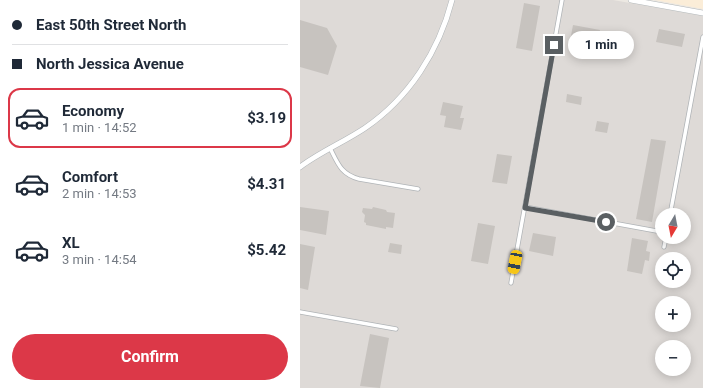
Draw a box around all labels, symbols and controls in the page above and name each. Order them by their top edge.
text: East 50th Street North [36,16,186,34]
callout: 1 min [568,31,634,59]
route end [545,36,563,54]
text: 1 min [585,37,617,52]
text: North Jessica Avenue [36,55,184,73]
icon: car [14,100,50,136]
text: Economy [62,102,124,120]
text: $3.19 [247,109,286,127]
text: 1 min · 14:52 [62,120,137,135]
icon: car [14,166,50,202]
text: Comfort [62,168,118,186]
text: $4.31 [247,175,286,193]
text: 2 min · 14:53 [62,186,137,201]
north arrow [655,208,691,244]
map controls [655,208,691,376]
route start [597,213,615,231]
icon: car [14,232,50,268]
text: XL [62,234,80,252]
text: $5.42 [247,241,286,259]
car [507,249,523,275]
text: 3 min · 14:54 [62,252,137,267]
button: locate [655,252,691,288]
button: + [655,296,691,332]
button: Confirm [12,334,288,380]
button: − [655,340,691,376]

